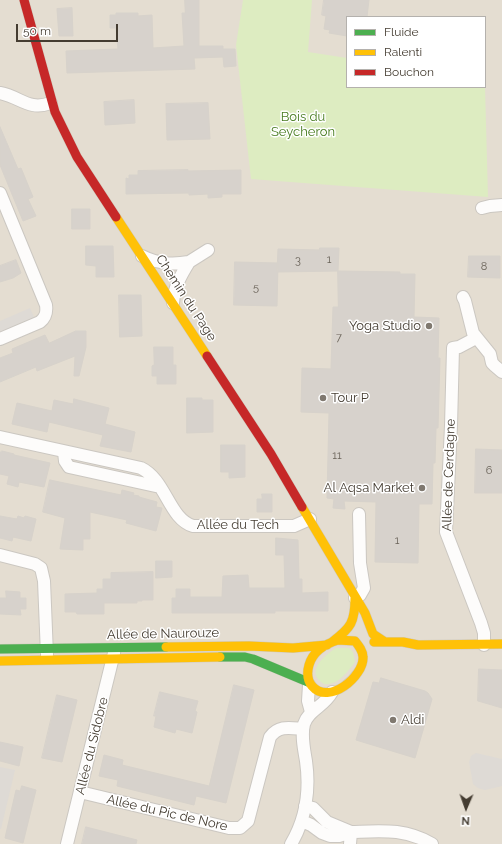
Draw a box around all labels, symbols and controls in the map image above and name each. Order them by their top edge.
scale bar [18,16,120,42]
legend [346,16,486,88]
text: 50 m [23,24,51,38]
text: Fluide [384,25,419,39]
text: Ralenti [384,45,422,59]
text: Bouchon [384,65,434,79]
park label: Bois du Seycheron [271,109,335,140]
street label: Chemin du Page [152,252,220,344]
house number: 1 [327,253,331,267]
house number: 3 [295,254,301,268]
house number: 8 [481,260,487,274]
house number: 5 [253,281,259,295]
place label: Yoga Studio [349,318,421,334]
marker: Yoga Studio [424,321,434,331]
house number: 7 [336,331,342,345]
place label: Tour P [331,390,369,406]
marker: Tour P [318,393,328,403]
street label: Allée de Cerdagne [439,418,459,532]
house number: 11 [332,449,342,463]
house number: 6 [486,464,492,478]
place label: Al Aqsa Market [324,480,414,496]
marker: Al Aqsa Market [417,483,427,493]
street label: Allée du Tech [197,517,279,533]
house number: 1 [395,534,399,548]
street label: Allée de Naurouze [107,625,219,643]
street label: Allée du Sidobre [72,696,112,796]
place label: Aldi [401,712,424,728]
marker: Aldi [388,715,398,725]
north arrow [446,788,486,828]
street label: Allée du Pic de Nore [105,791,229,835]
text: N [461,814,470,827]

